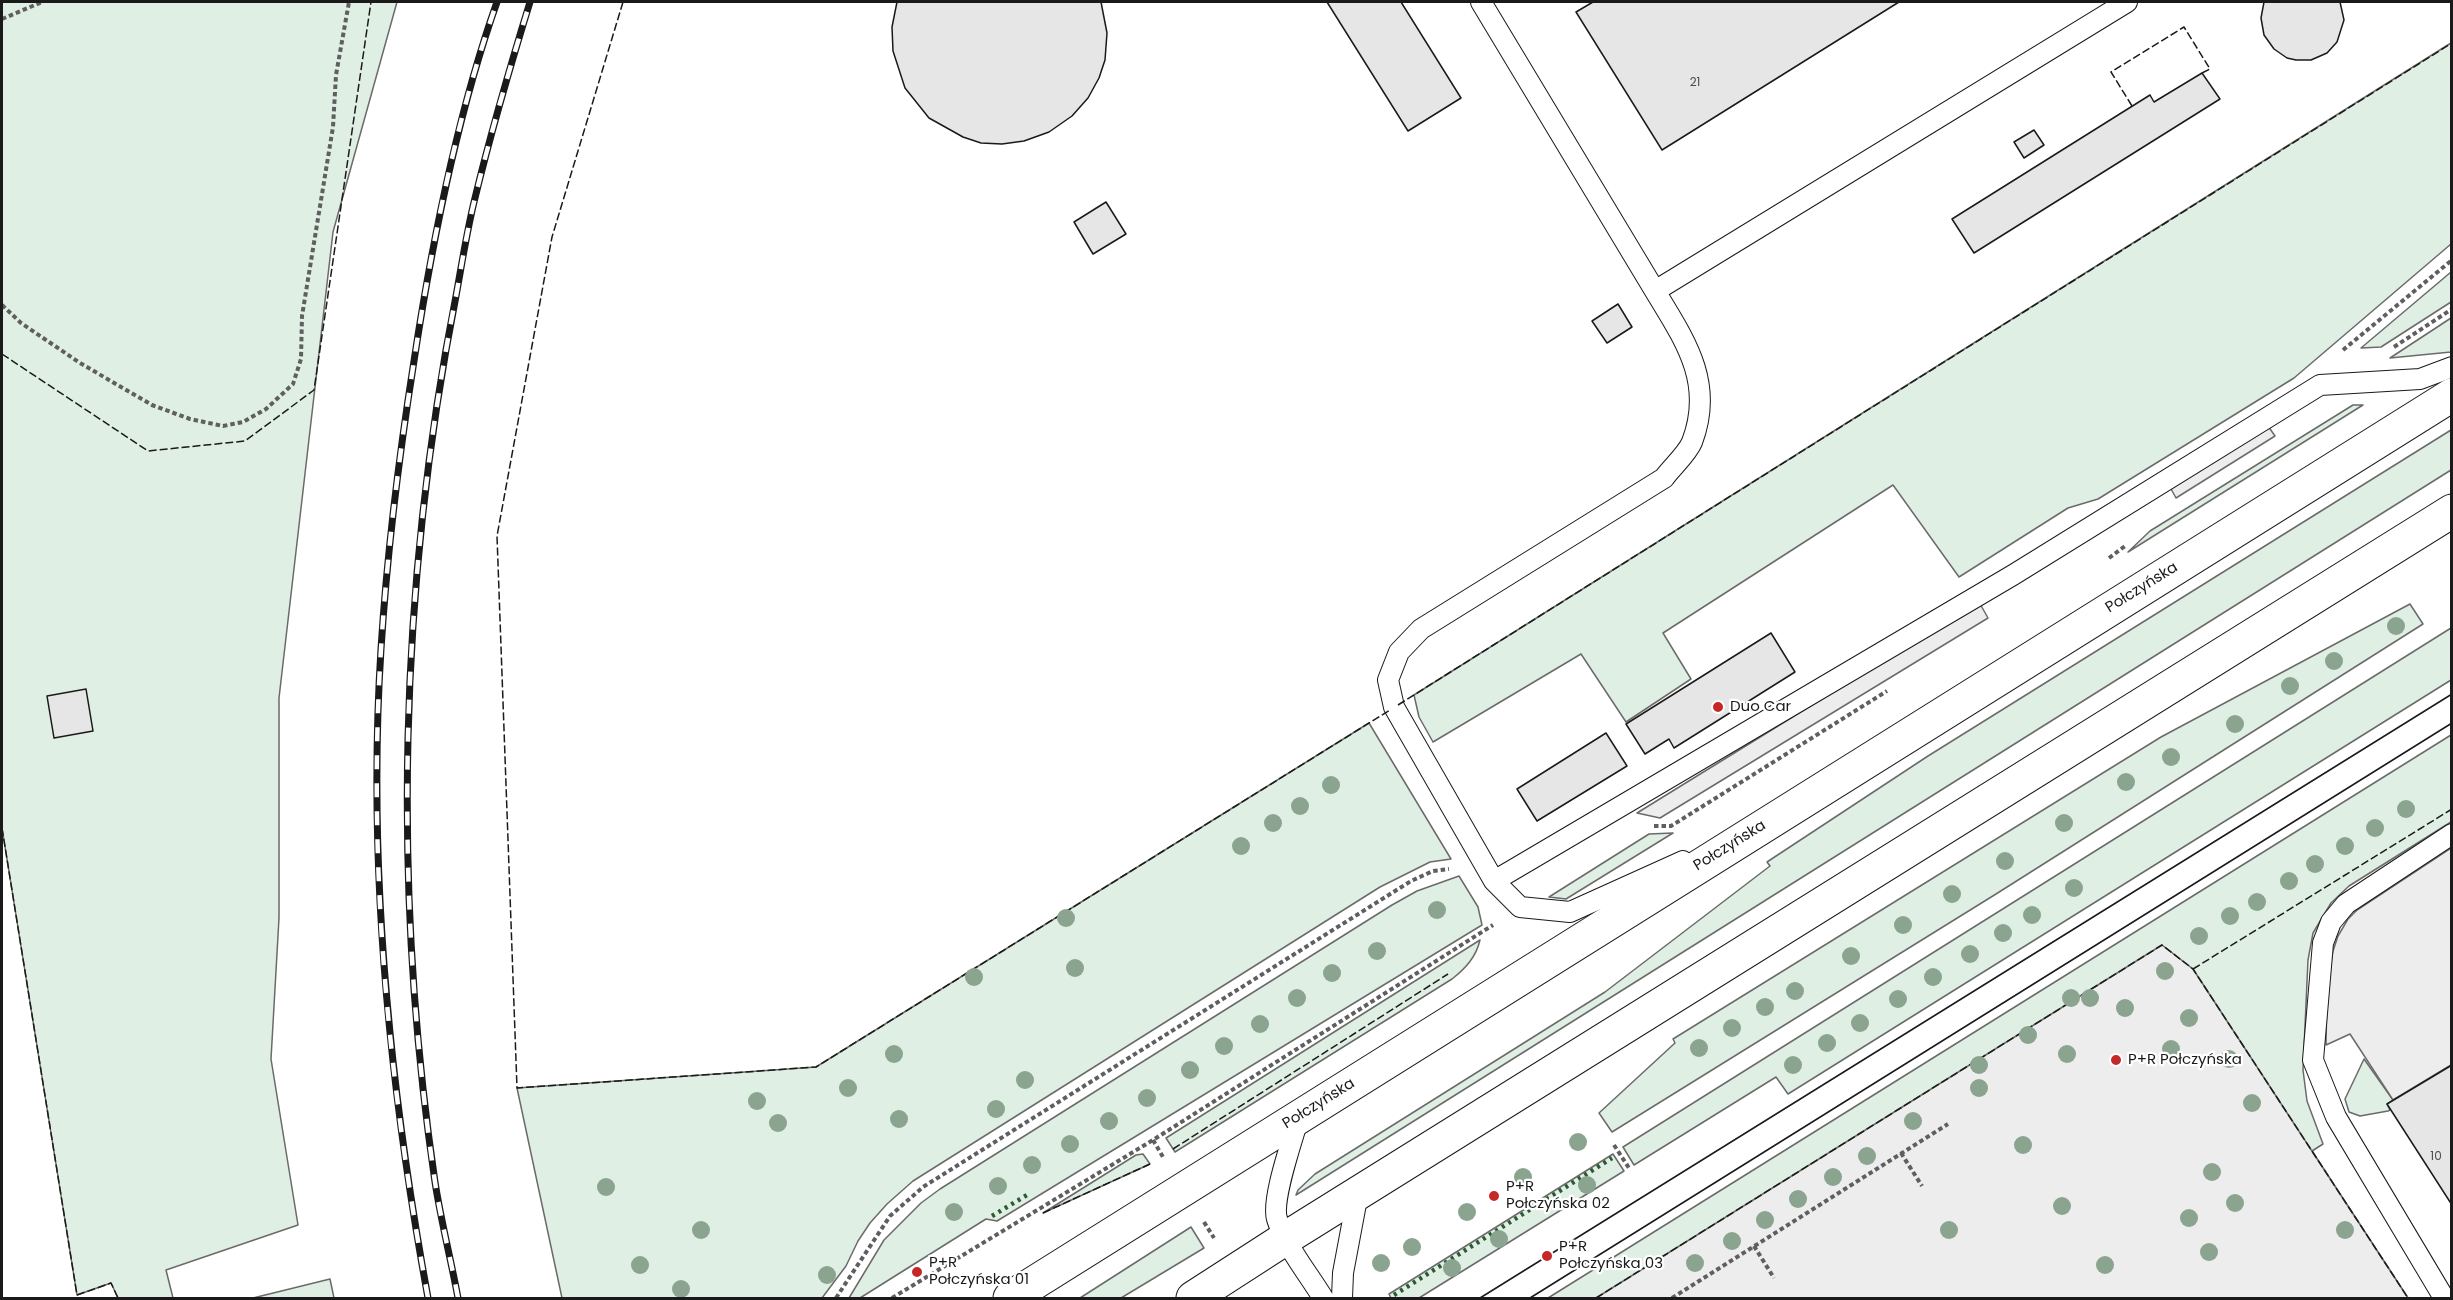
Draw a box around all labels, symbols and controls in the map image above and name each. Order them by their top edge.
house number: 21 [1690,76,1700,90]
street label: Połczyńska [2103,559,2181,617]
place label: Duo Car [1730,698,1791,716]
marker: Duo Car [1711,700,1725,714]
street label: Połczyńska [1691,817,1769,875]
place label: P+R Połczyńska [2128,1051,2242,1069]
marker: P+R Połczyńska [2109,1053,2123,1067]
street label: Połczyńska [1280,1075,1358,1133]
house number: 10 [2430,1150,2442,1164]
place label: P+R Połczyńska 02 [1506,1178,1610,1213]
marker: P+R Połczyńska 02 [1487,1189,1501,1203]
place label: P+R Połczyńska 03 [1559,1238,1663,1273]
marker: P+R Połczyńska 03 [1540,1249,1554,1263]
place label: P+R Połczyńska 01 [929,1254,1029,1289]
marker: P+R Połczyńska 01 [910,1265,924,1279]

